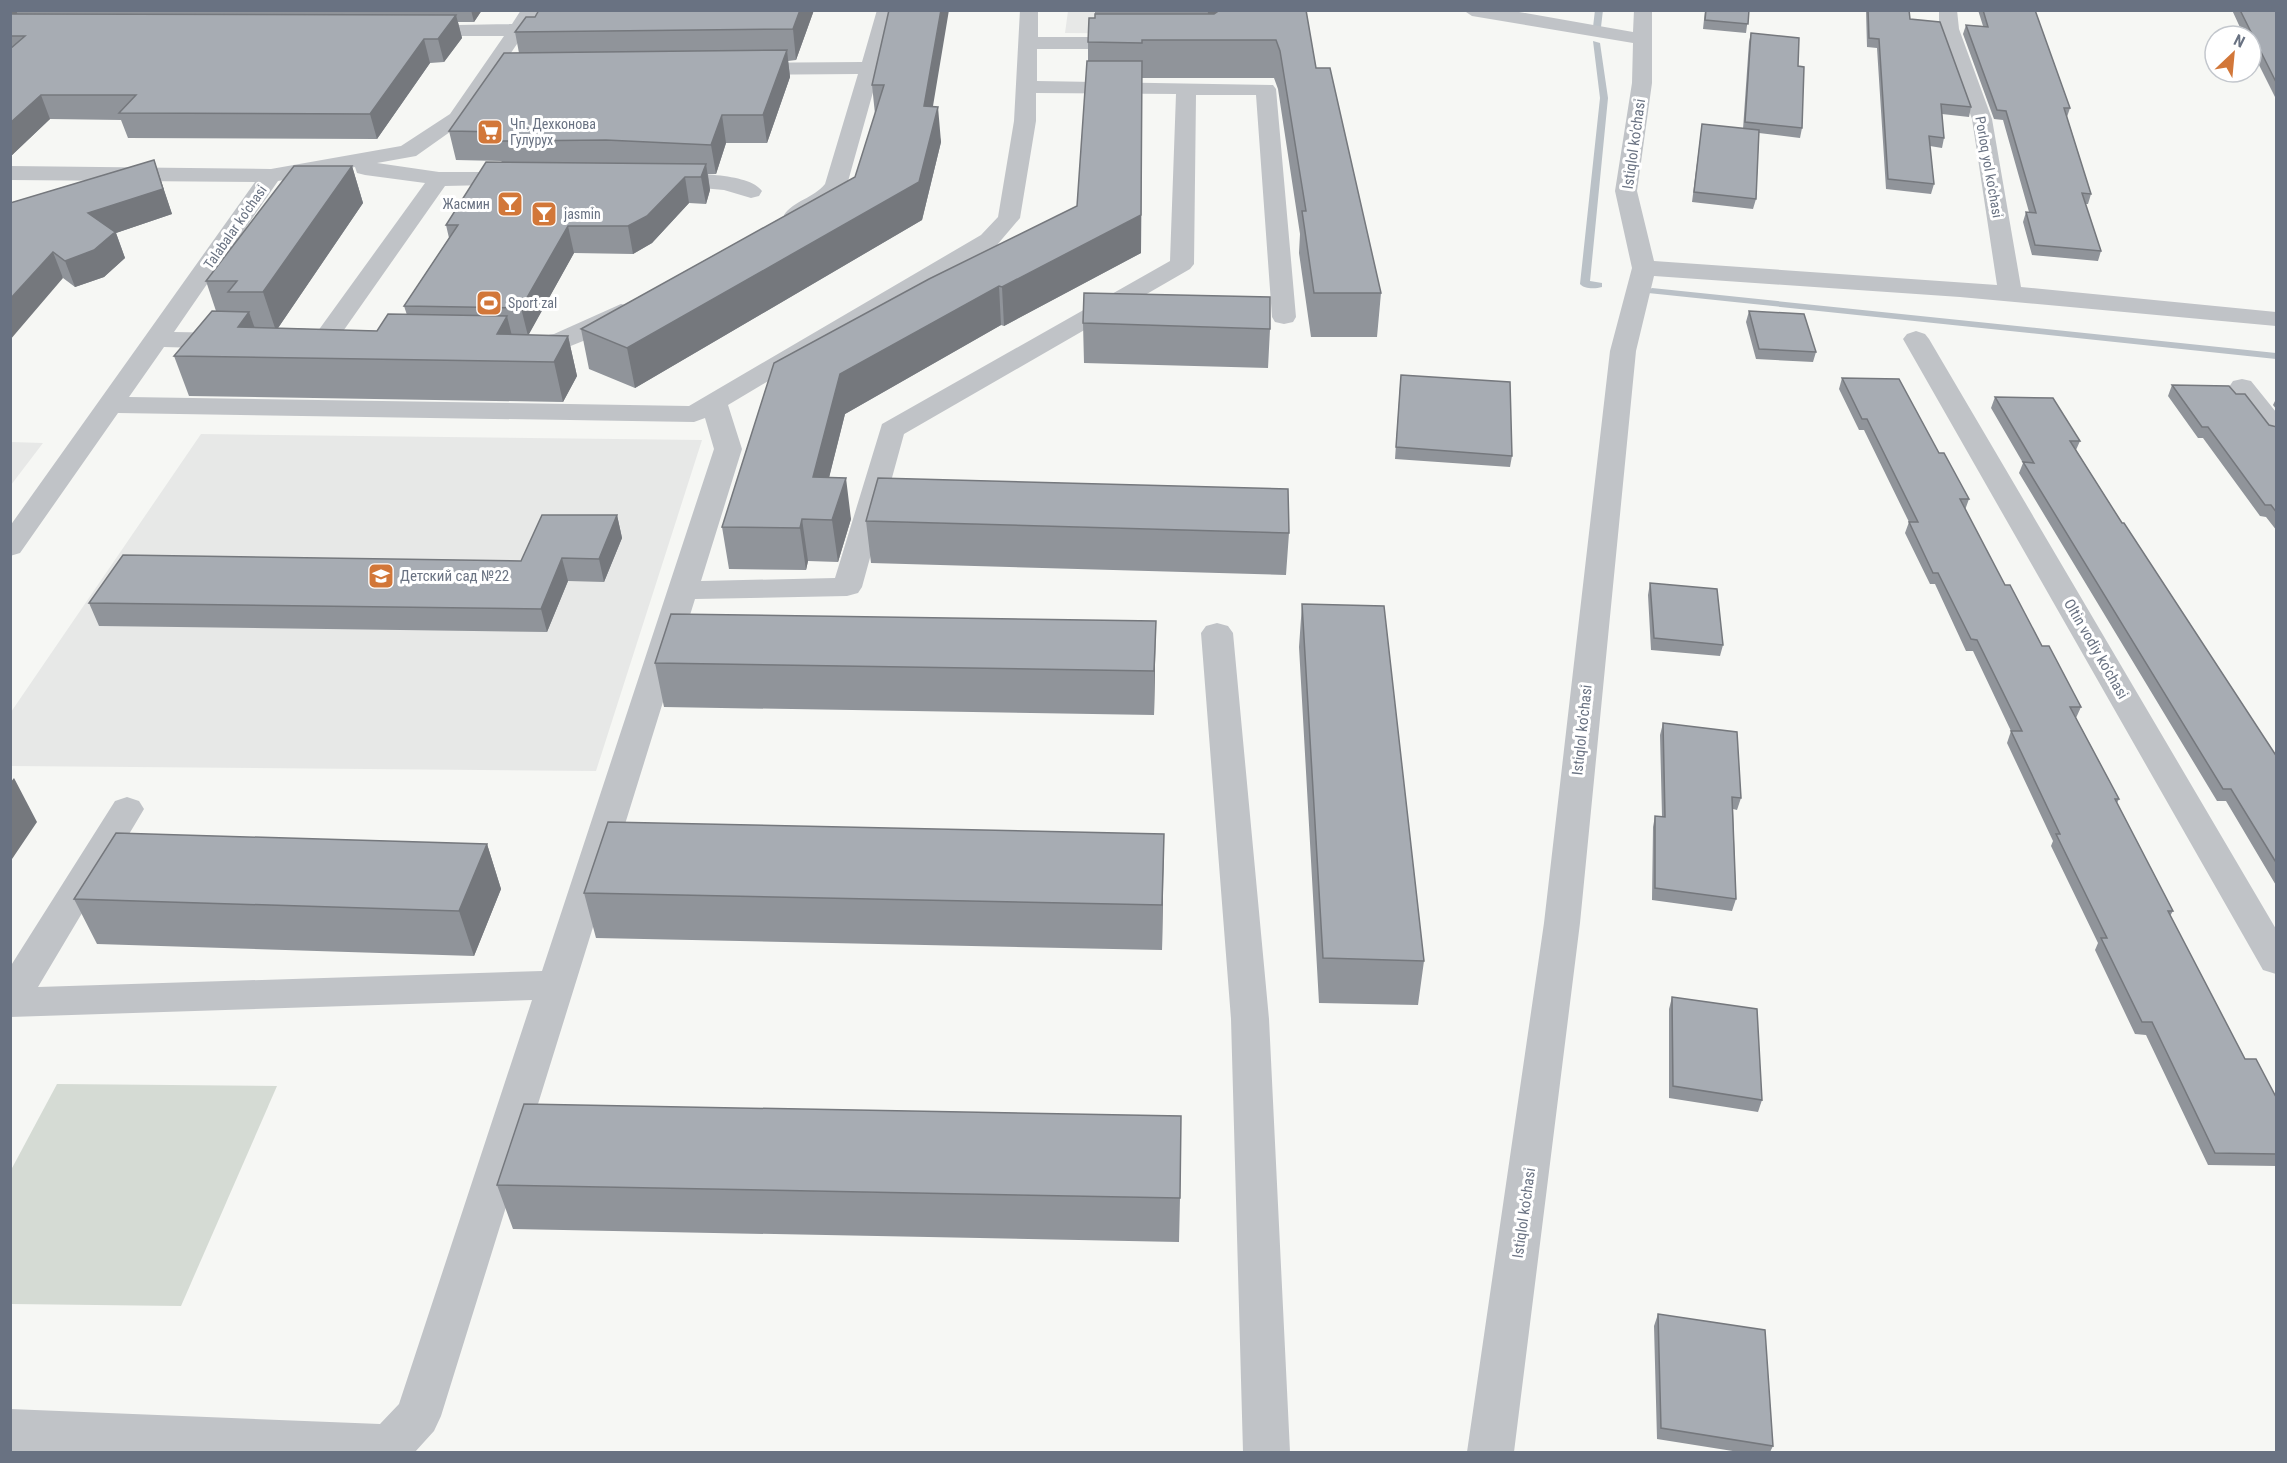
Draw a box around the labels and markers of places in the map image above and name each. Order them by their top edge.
place label: Чп. Дехконова Гулурух [510,116,596,148]
supermarket icon: Чп. Дехконова Гулурух [475,117,505,147]
bar icon: Жасмин [495,189,525,219]
place label: Жасмин [442,196,490,212]
bar icon: jasmin [529,199,559,229]
place label: jasmin [563,206,601,222]
sports icon: Sport zal [474,288,504,318]
place label: Sport zal [508,295,557,311]
school or university icon: Детский сад №22 [366,561,396,591]
place label: Детский сад №22 [400,567,509,585]

